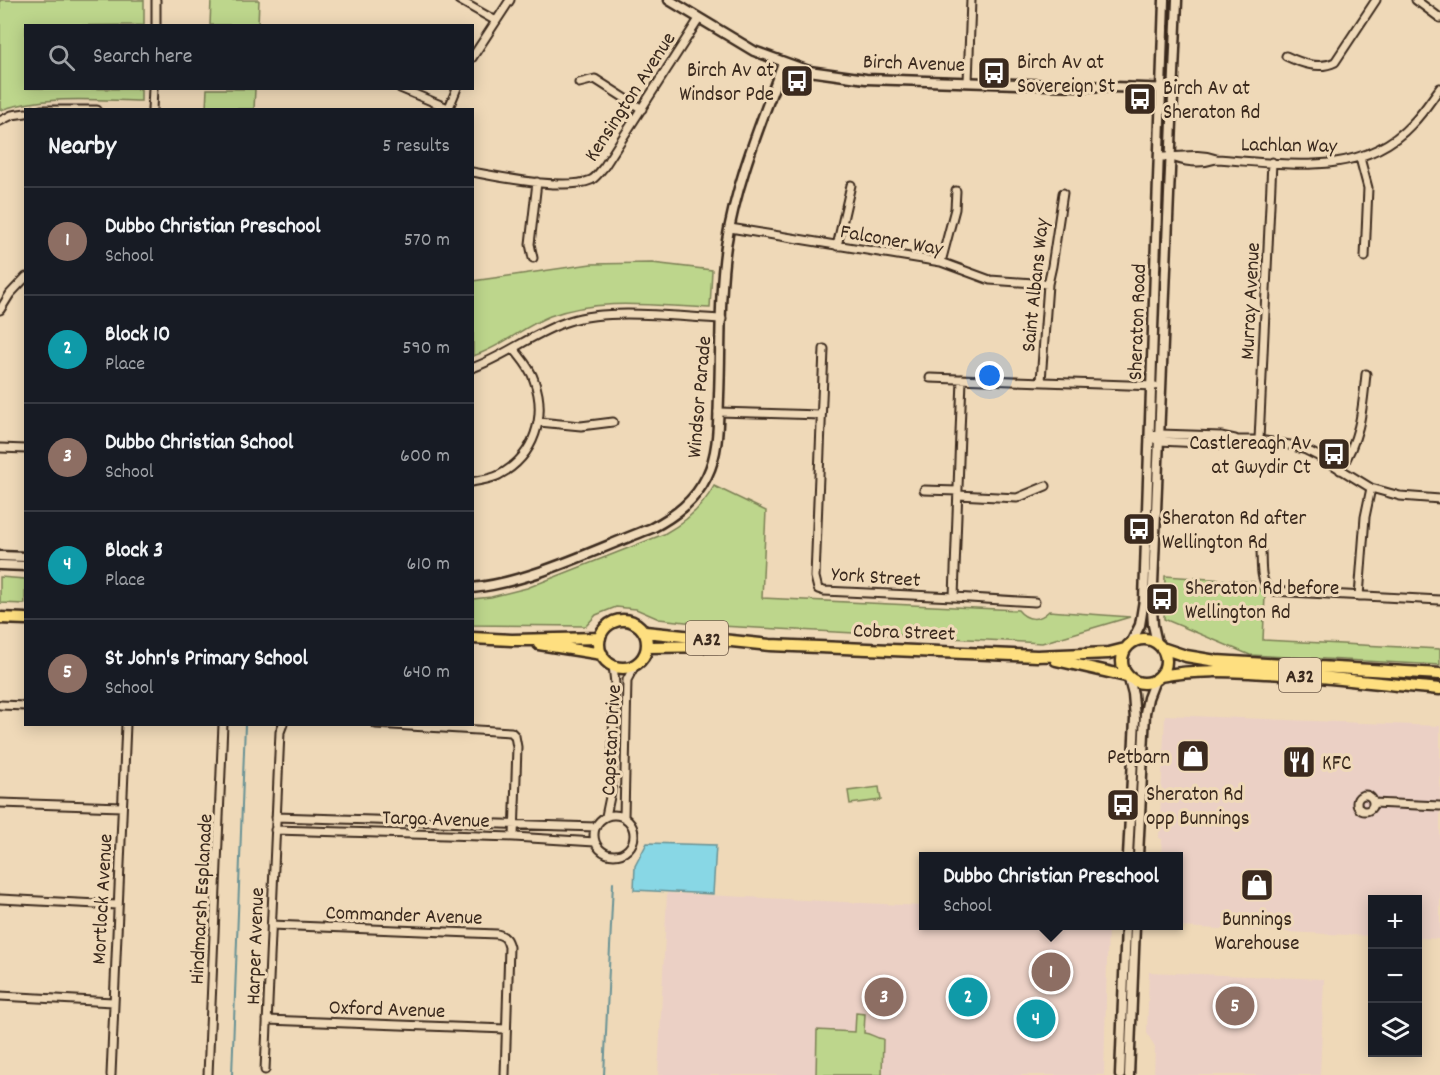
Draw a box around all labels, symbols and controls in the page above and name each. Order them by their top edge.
search box [24,24,474,90]
street label: Kensington Avenue [578,27,685,168]
icon: search [45,41,78,74]
text: Search here [93,42,192,73]
street label: Birch Avenue [862,48,965,82]
place label: Birch Av at Sovereign St [1017,49,1115,103]
bus stop icon: Birch Av at Sovereign St [976,55,1012,91]
place label: Birch Av at Windsor Pde [679,57,774,111]
bus stop icon: Birch Av at Windsor Pde [779,63,815,99]
place label: Birch Av at Sheraton Rd [1163,75,1260,129]
bus stop icon: Birch Av at Sheraton Rd [1122,81,1158,117]
text: Nearby [48,129,116,166]
street label: Lachlan Way [1241,131,1338,163]
text: 5 results [382,133,450,161]
text: Dubbo Christian Preschool [105,212,321,243]
street label: Saint Albans Way [1015,216,1059,354]
street label: Falconer Way [838,218,946,266]
text: 1 [65,227,70,255]
text: 570 m [404,227,450,255]
street label: Murray Avenue [1234,242,1270,361]
text: School [105,243,154,271]
street label: Sheraton Road [1122,263,1156,381]
text: Block 10 [105,320,170,351]
text: 2 [63,335,72,363]
text: 590 m [402,335,450,363]
street label: Windsor Parade [681,335,721,460]
text: Place [105,351,145,379]
your location [975,361,1004,390]
text: Dubbo Christian School [105,428,293,459]
place label: Castlereagh Av at Gwydir Ct [1189,430,1311,484]
bus stop icon: Castlereagh Av at Gwydir Ct [1316,436,1352,472]
text: 3 [63,443,72,471]
text: 600 m [400,443,450,471]
text: School [105,459,154,487]
place label: Sheraton Rd after Wellington Rd [1162,505,1306,559]
bus stop icon: Sheraton Rd after Wellington Rd [1121,511,1157,547]
text: Block 3 [105,536,163,567]
text: 4 [63,551,72,579]
text: 610 m [407,551,450,579]
street label: York Street [830,561,922,597]
text: Place [105,567,145,595]
place label: Sheraton Rd before Wellington Rd [1185,575,1339,629]
bus stop icon: Sheraton Rd before Wellington Rd [1144,581,1180,617]
street label: Cobra Street [852,617,956,651]
road number: A32 [686,621,728,655]
text: St John's Primary School [105,644,308,675]
road number: A32 [1279,658,1321,692]
text: 5 [63,659,72,687]
text: 640 m [403,659,450,687]
text: School [105,675,154,703]
street label: Capstan Drive [595,684,631,797]
shop icon: Petbarn [1175,738,1211,774]
place label: Petbarn [1107,744,1170,774]
restaurant icon: KFC [1281,744,1317,780]
place label: KFC [1322,750,1351,780]
place label: Sheraton Rd opp Bunnings [1146,781,1250,835]
bus stop icon: Sheraton Rd opp Bunnings [1105,787,1141,823]
street label: Targa Avenue [382,804,490,838]
street label: Hindmarsh Esplanade [184,813,222,985]
street label: Mortlock Avenue [86,833,122,965]
popup [919,852,1183,930]
text: Dubbo Christian Preschool [943,862,1159,893]
shop icon: Bunnings Warehouse [1239,867,1275,903]
street label: Harper Avenue [240,887,274,1005]
text: School [943,893,992,921]
map controls [1368,895,1422,1057]
button: + [1368,895,1422,949]
street label: Commander Avenue [325,899,483,935]
place label: Bunnings Warehouse [1214,906,1300,960]
button: − [1368,949,1422,1003]
pin: 1 [1032,950,1070,994]
pin: 3 [864,974,904,1020]
pin: 2 [948,974,988,1020]
pin: 5 [1216,984,1254,1028]
street label: Oxford Avenue [328,994,446,1028]
pin: 4 [1016,996,1056,1042]
button: layers [1368,1003,1422,1057]

